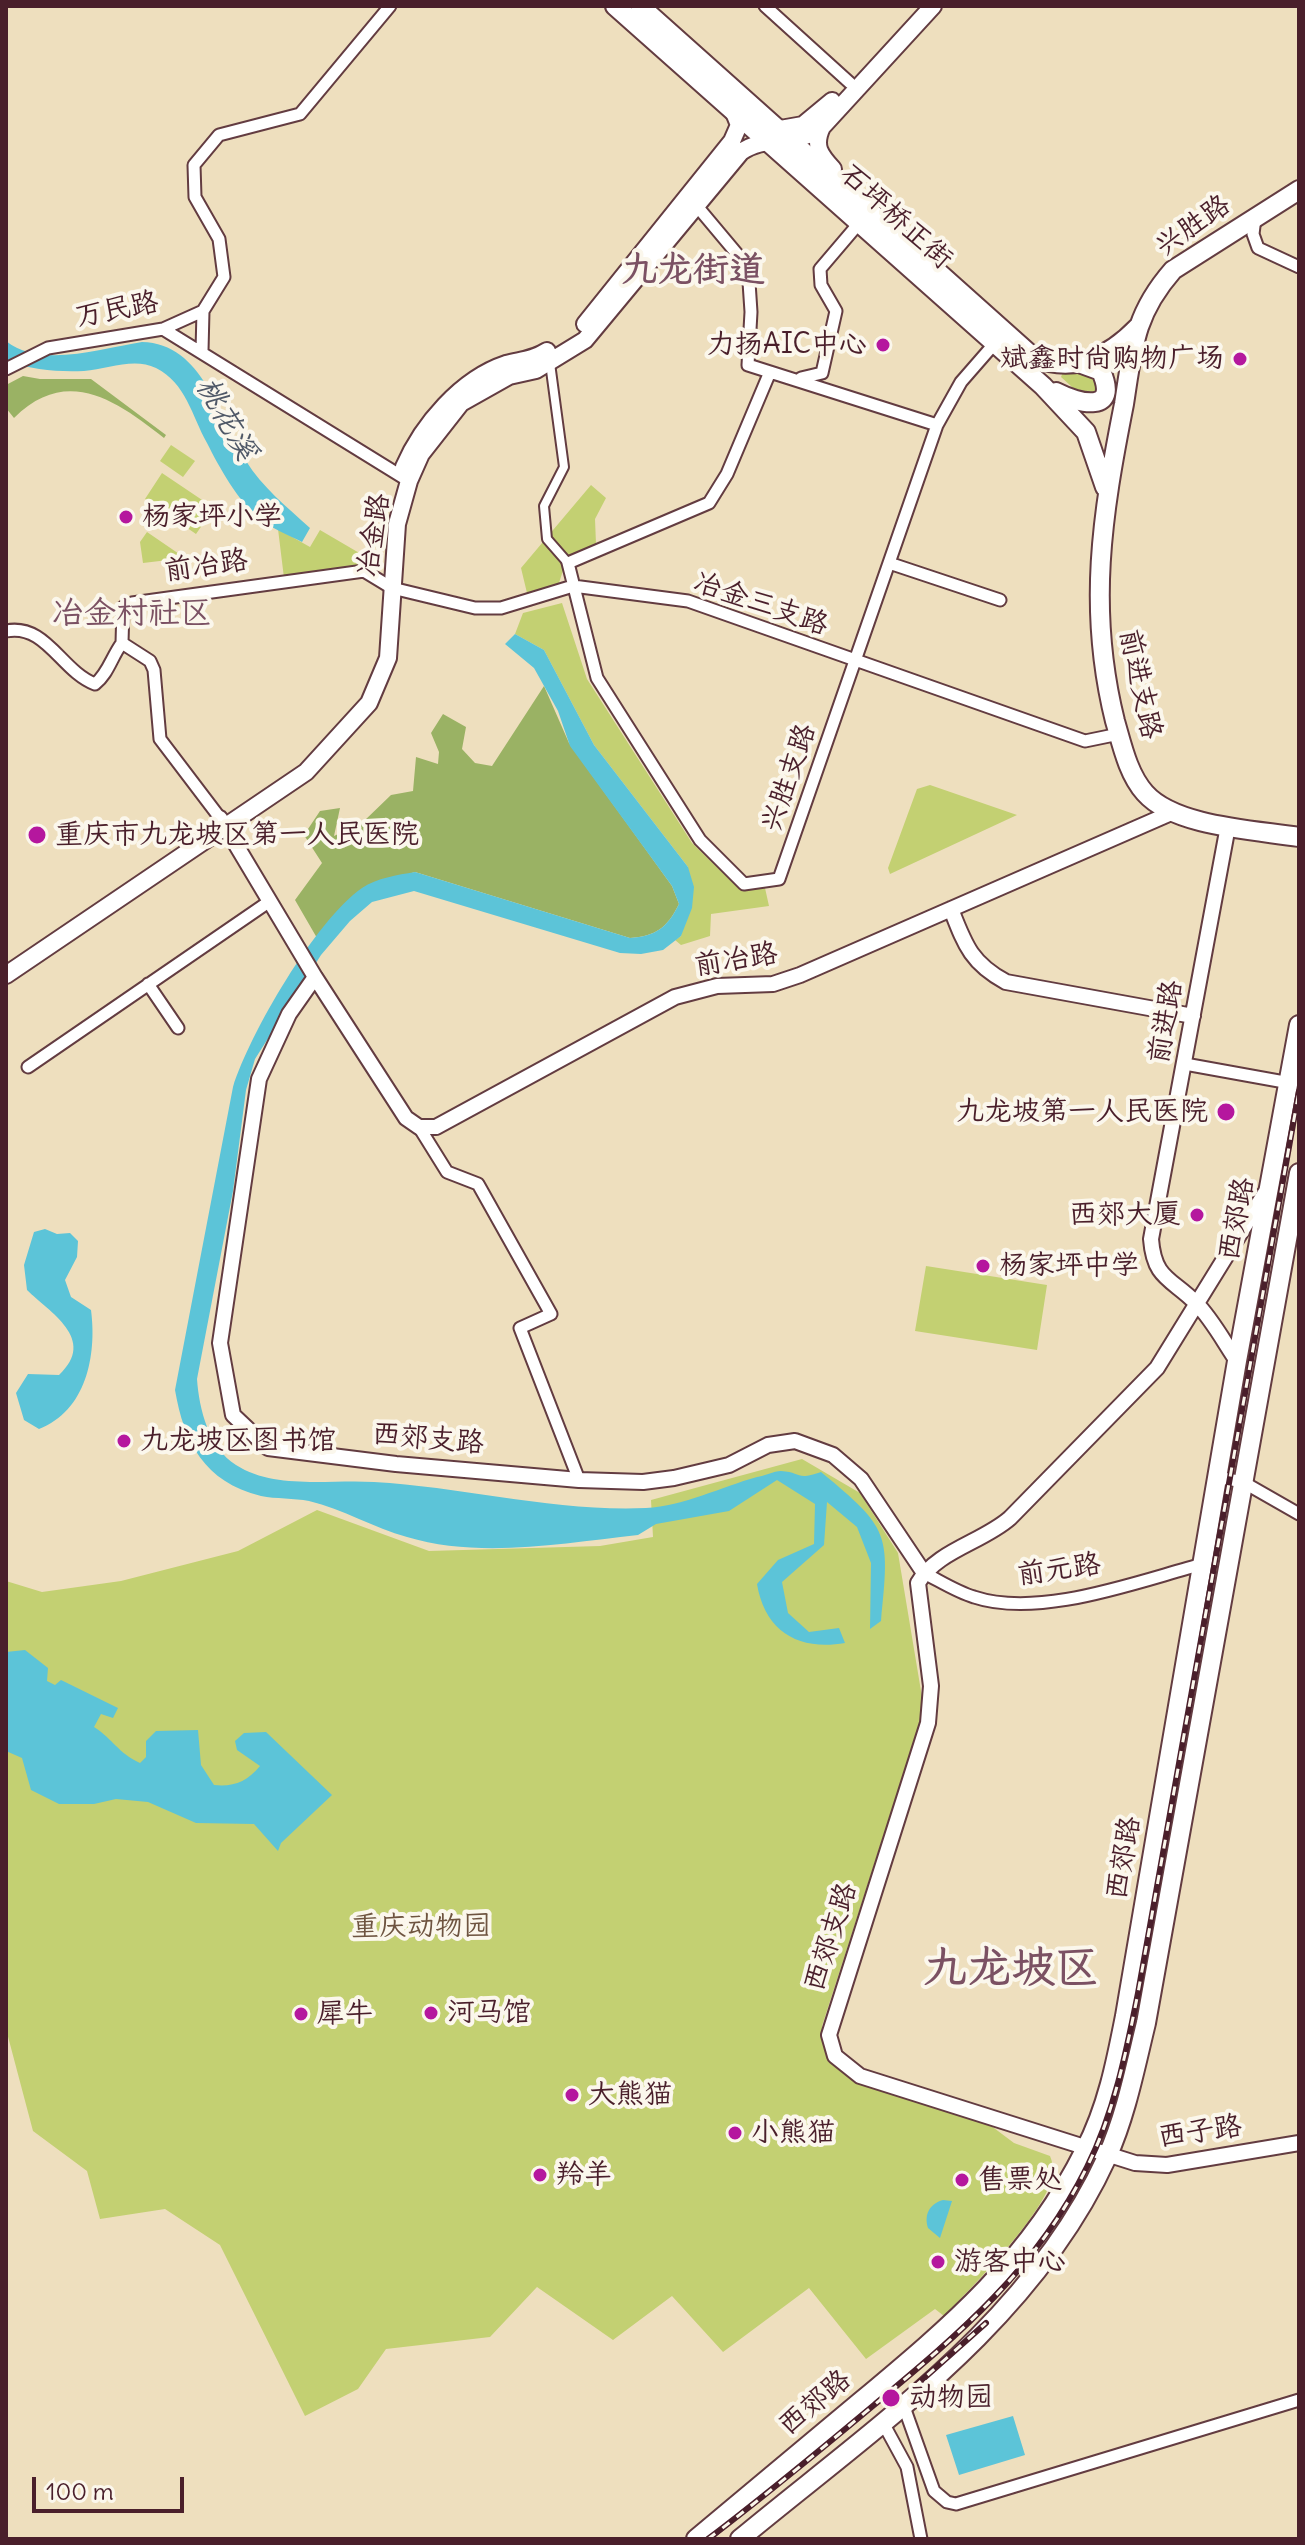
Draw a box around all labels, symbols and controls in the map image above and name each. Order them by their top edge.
street label: 石坪桥正街 [833,158,959,276]
street label: 兴胜路 [1149,188,1237,264]
district label: 九龙街道 [621,249,765,293]
street label: 万民路 [73,285,161,335]
place label: 力扬AIC中心 [707,328,867,362]
marker: 力扬AIC中心 [874,336,892,354]
place label: 斌鑫时尚购物广场 [1000,342,1224,376]
marker: 斌鑫时尚购物广场 [1231,350,1249,368]
water label: 桃花溪 [188,371,264,467]
street label: 冶金路 [351,491,397,579]
place label: 杨家坪小学 [142,500,282,534]
marker: 杨家坪小学 [117,508,135,526]
street label: 前冶路 [162,544,250,588]
street label: 冶金三支路 [689,565,833,643]
district label: 冶金村社区 [52,595,212,633]
street label: 前进支路 [1112,626,1168,742]
street label: 兴胜支路 [755,720,823,836]
place label: 重庆市九龙坡区第一人民医院 [55,818,419,852]
marker: 重庆市九龙坡区第一人民医院 [26,824,48,846]
street label: 前冶路 [692,937,780,983]
street label: 前进路 [1142,978,1190,1066]
place label: 九龙坡第一人民医院 [956,1095,1208,1129]
marker: 九龙坡第一人民医院 [1215,1101,1237,1123]
street label: 西郊路 [1212,1175,1262,1263]
place label: 西郊大厦 [1069,1198,1181,1232]
marker: 西郊大厦 [1188,1206,1206,1224]
place label: 杨家坪中学 [999,1249,1139,1283]
marker: 杨家坪中学 [974,1257,992,1275]
street label: 西郊支路 [371,1417,485,1461]
place label: 九龙坡区图书馆 [140,1424,336,1458]
marker: 九龙坡区图书馆 [115,1432,133,1450]
street label: 前元路 [1015,1548,1103,1592]
street label: 西郊路 [1100,1814,1148,1902]
street label: 西郊支路 [798,1879,864,1995]
park label: 重庆动物园 [351,1910,491,1944]
district label: 九龙坡区 [923,1943,1099,1995]
place label: 河马馆 [447,1996,531,2030]
place label: 犀牛 [317,1997,373,2031]
marker: 河马馆 [422,2004,440,2022]
marker: 犀牛 [292,2005,310,2023]
place label: 大熊猫 [588,2078,672,2112]
marker: 大熊猫 [563,2086,581,2104]
street label: 西子路 [1156,2110,1244,2154]
place label: 小熊猫 [751,2116,835,2150]
marker: 小熊猫 [726,2124,744,2142]
place label: 羚羊 [556,2158,612,2192]
place label: 售票处 [978,2163,1062,2197]
marker: 羚羊 [531,2166,549,2184]
marker: 售票处 [953,2171,971,2189]
place label: 游客中心 [954,2245,1066,2279]
marker: 游客中心 [929,2253,947,2271]
street label: 西郊路 [772,2363,858,2443]
place label: 动物园 [909,2381,993,2415]
marker: 动物园 [880,2387,902,2409]
scale bar [36,2461,188,2511]
text: 100 m [46,2476,114,2506]

